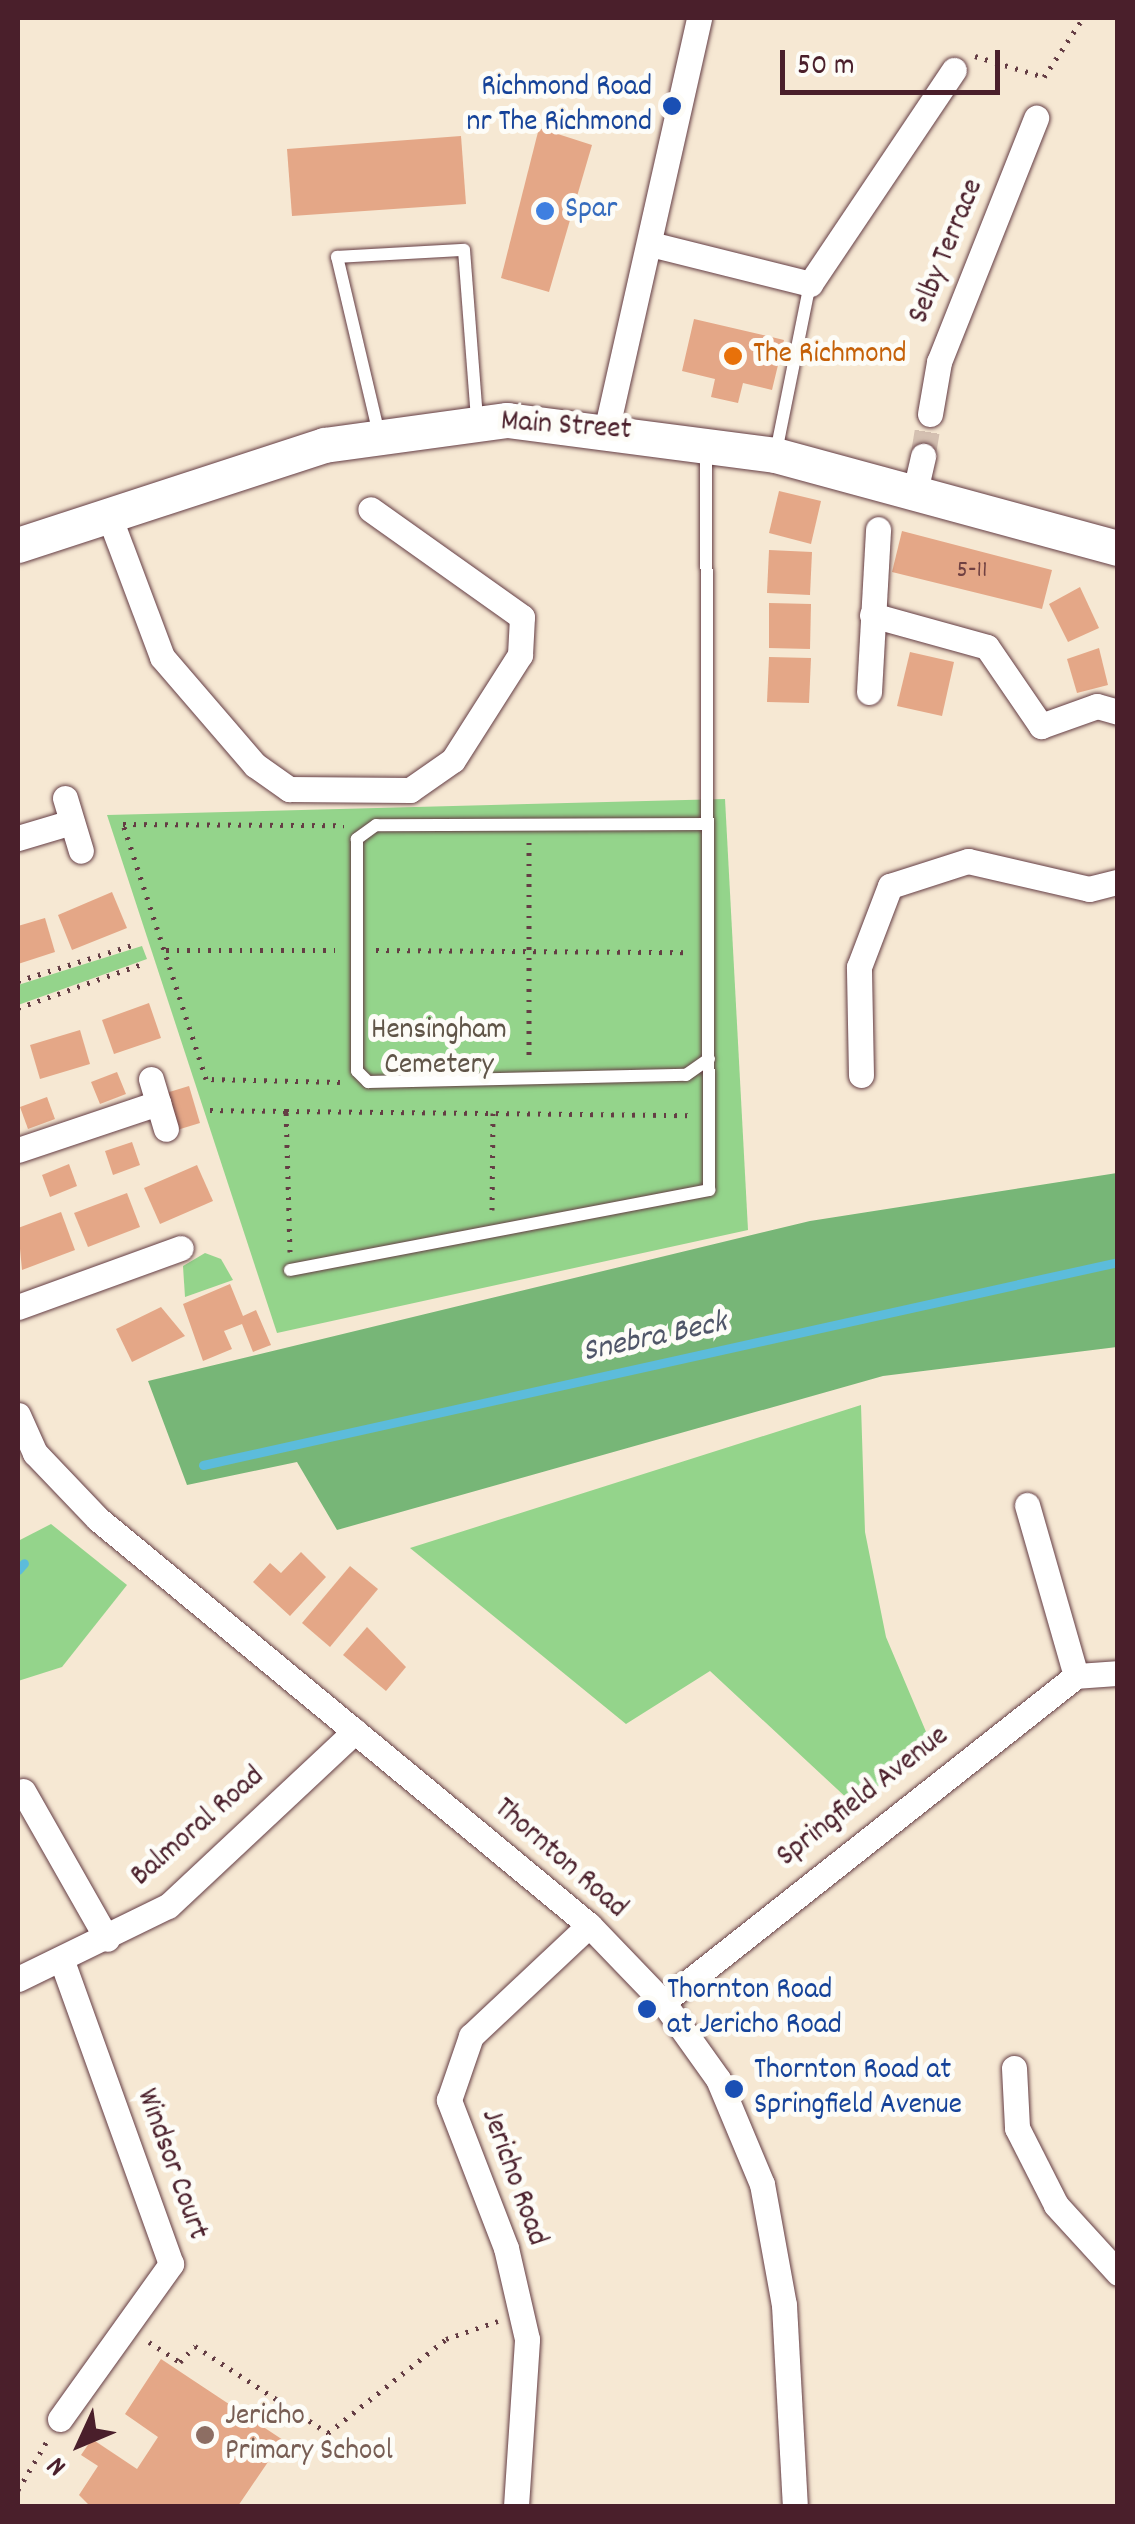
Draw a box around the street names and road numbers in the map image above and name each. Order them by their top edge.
street label: Selby Terrace [903,175,993,329]
street label: Main Street [500,405,632,451]
street label: Springfield Avenue [771,1720,957,1876]
street label: Balmoral Road [125,1760,273,1896]
street label: Thornton Road [485,1792,633,1928]
street label: Windsor Court [126,2085,214,2245]
street label: Jericho Road [471,2105,553,2251]

